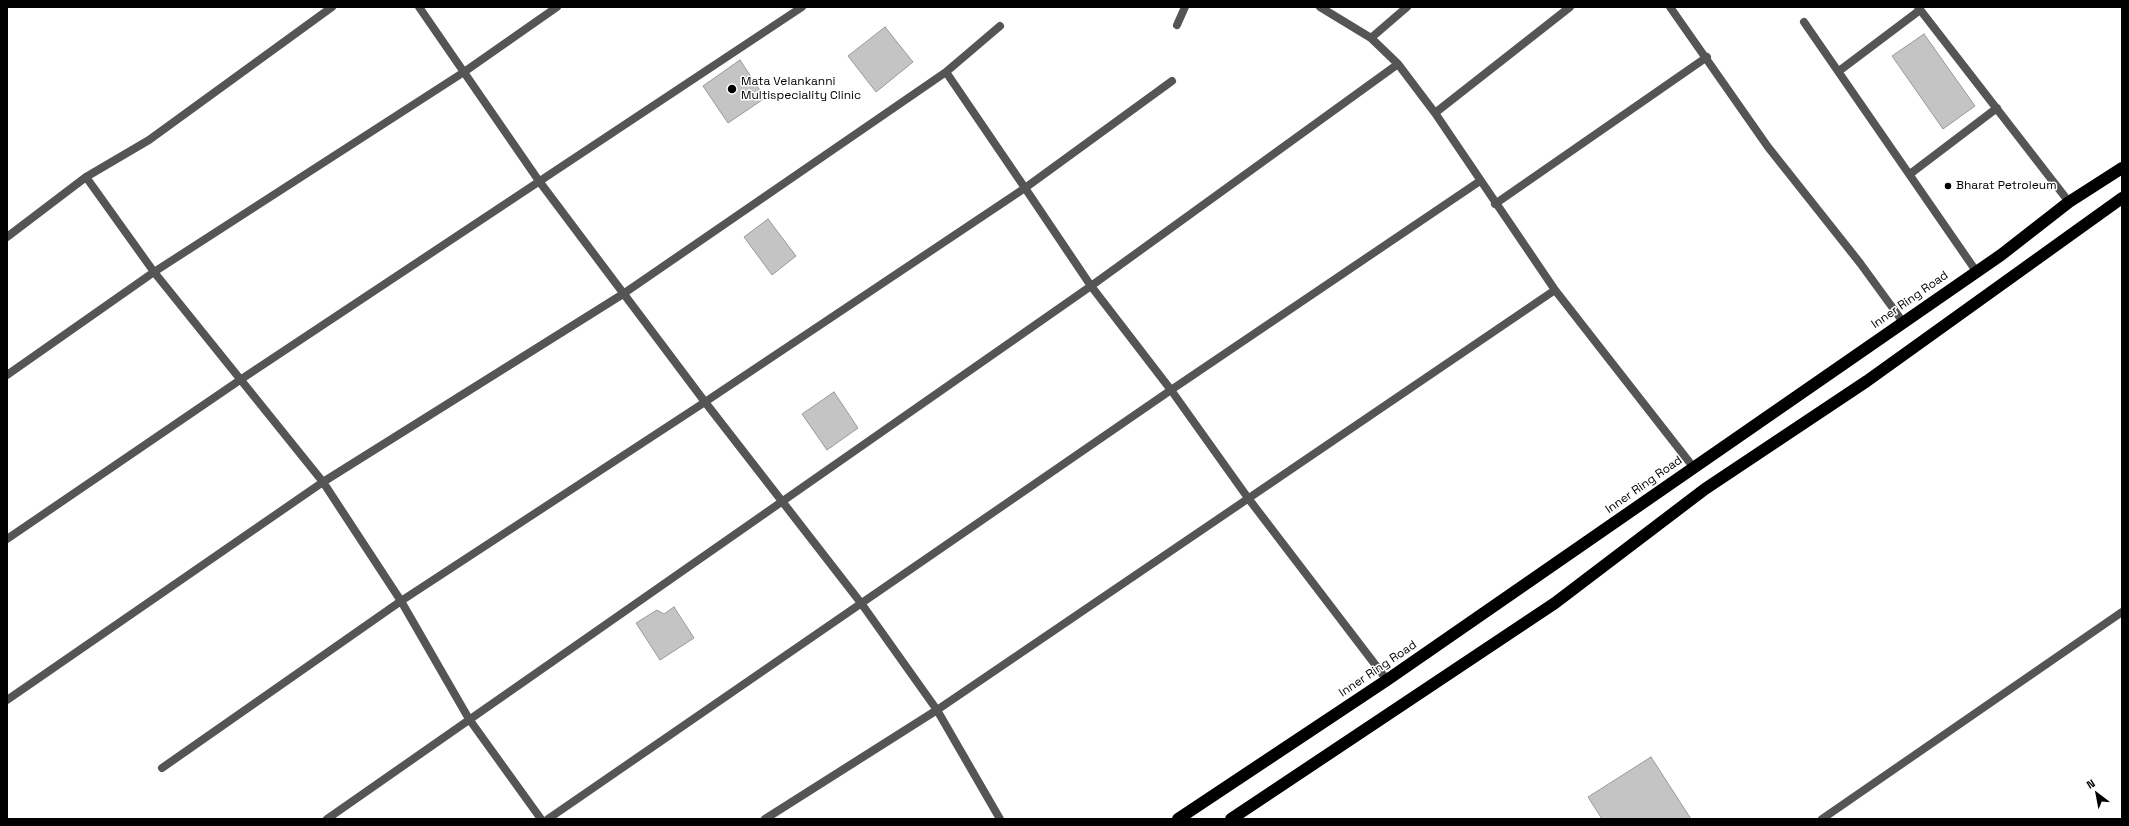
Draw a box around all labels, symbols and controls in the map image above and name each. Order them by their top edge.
place label: Mata Velankanni Multispeciality Clinic [741,75,861,103]
marker: Mata Velankanni Multispeciality Clinic [726,83,738,95]
place label: Bharat Petroleum [1956,179,2056,193]
marker: Bharat Petroleum [1943,181,1953,191]
street label: Inner Ring Road [1869,268,1951,332]
street label: Inner Ring Road [1603,453,1685,517]
street label: Inner Ring Road [1336,638,1420,700]
north arrow [2077,774,2117,814]
text: N [2084,776,2097,792]

